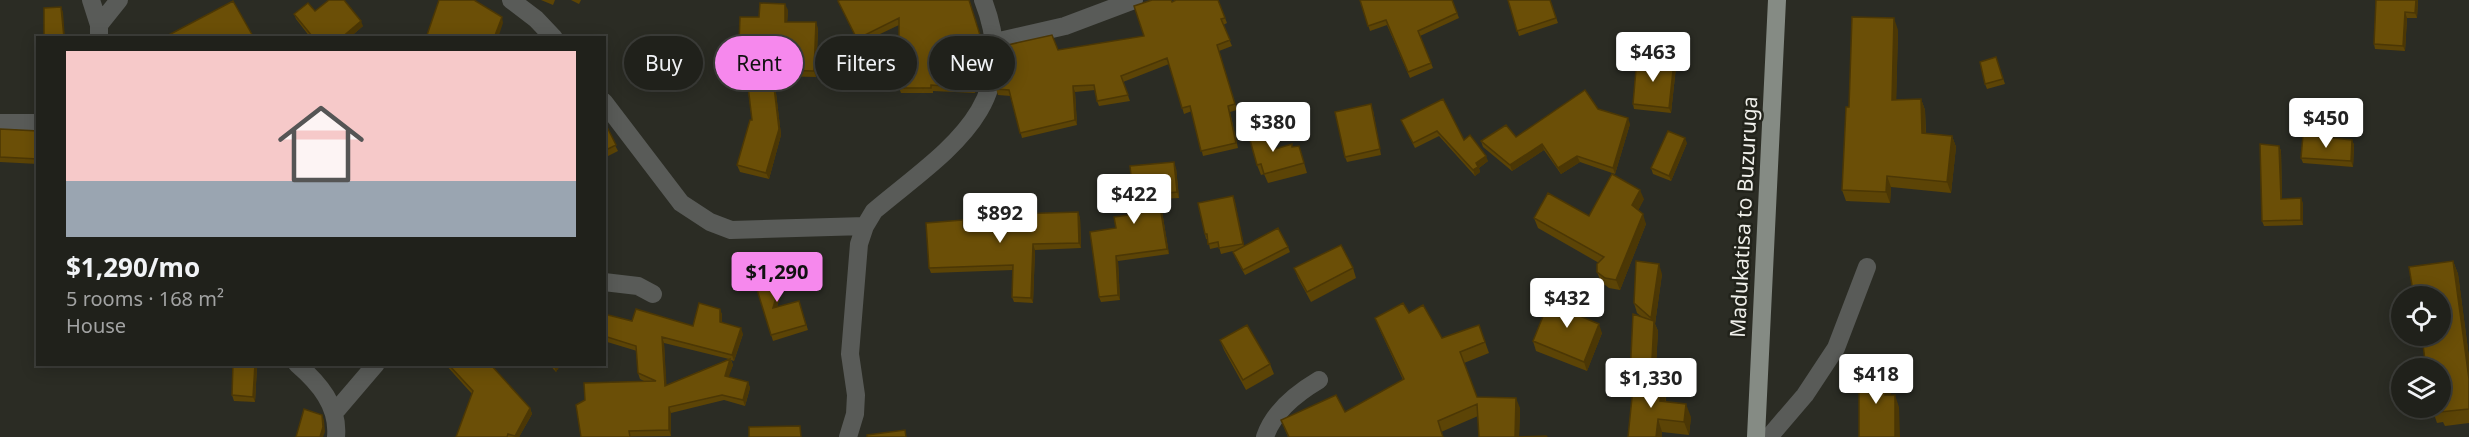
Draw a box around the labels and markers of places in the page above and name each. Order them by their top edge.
pin: $463 [1617,32,1689,83]
pin: $450 [2290,98,2362,149]
pin: $380 [1237,102,1309,153]
pin: $422 [1098,174,1170,225]
pin: $892 [964,193,1036,244]
pin: $1,290 [728,252,826,303]
pin: $432 [1531,278,1603,329]
pin: $418 [1840,354,1912,405]
pin: $1,330 [1602,358,1700,409]

